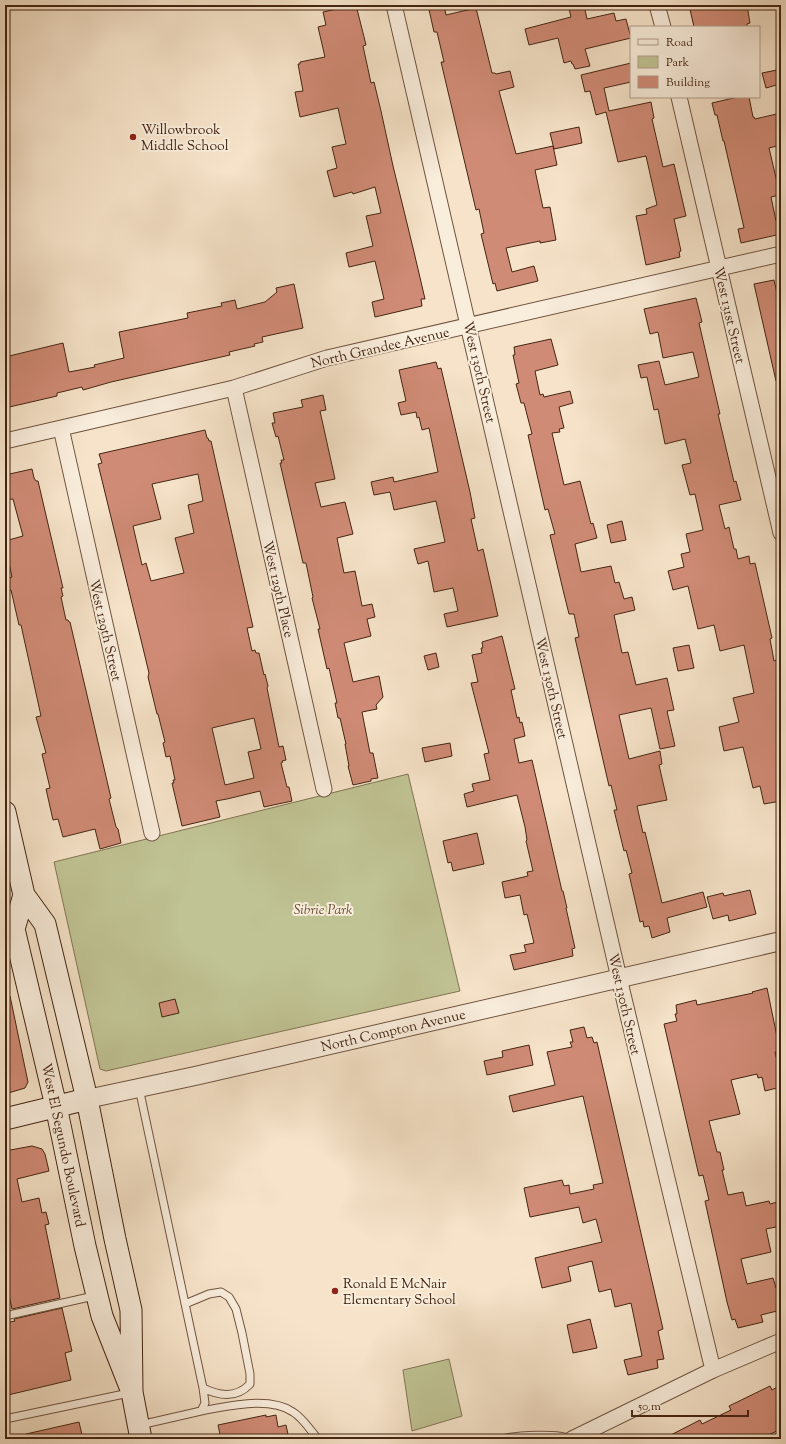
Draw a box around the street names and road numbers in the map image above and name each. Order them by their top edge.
street label: West 131st Street [707,265,749,366]
street label: West 130th Street [457,320,500,425]
street label: North Grandee Avenue [309,323,452,375]
street label: West 129th Place [256,539,298,640]
street label: West 129th Street [83,577,126,684]
street label: West 130th Street [529,636,572,741]
street label: West 130th Street [602,952,645,1057]
street label: North Compton Avenue [319,1006,468,1058]
street label: West El Segundo Boulevard [35,1062,89,1229]

